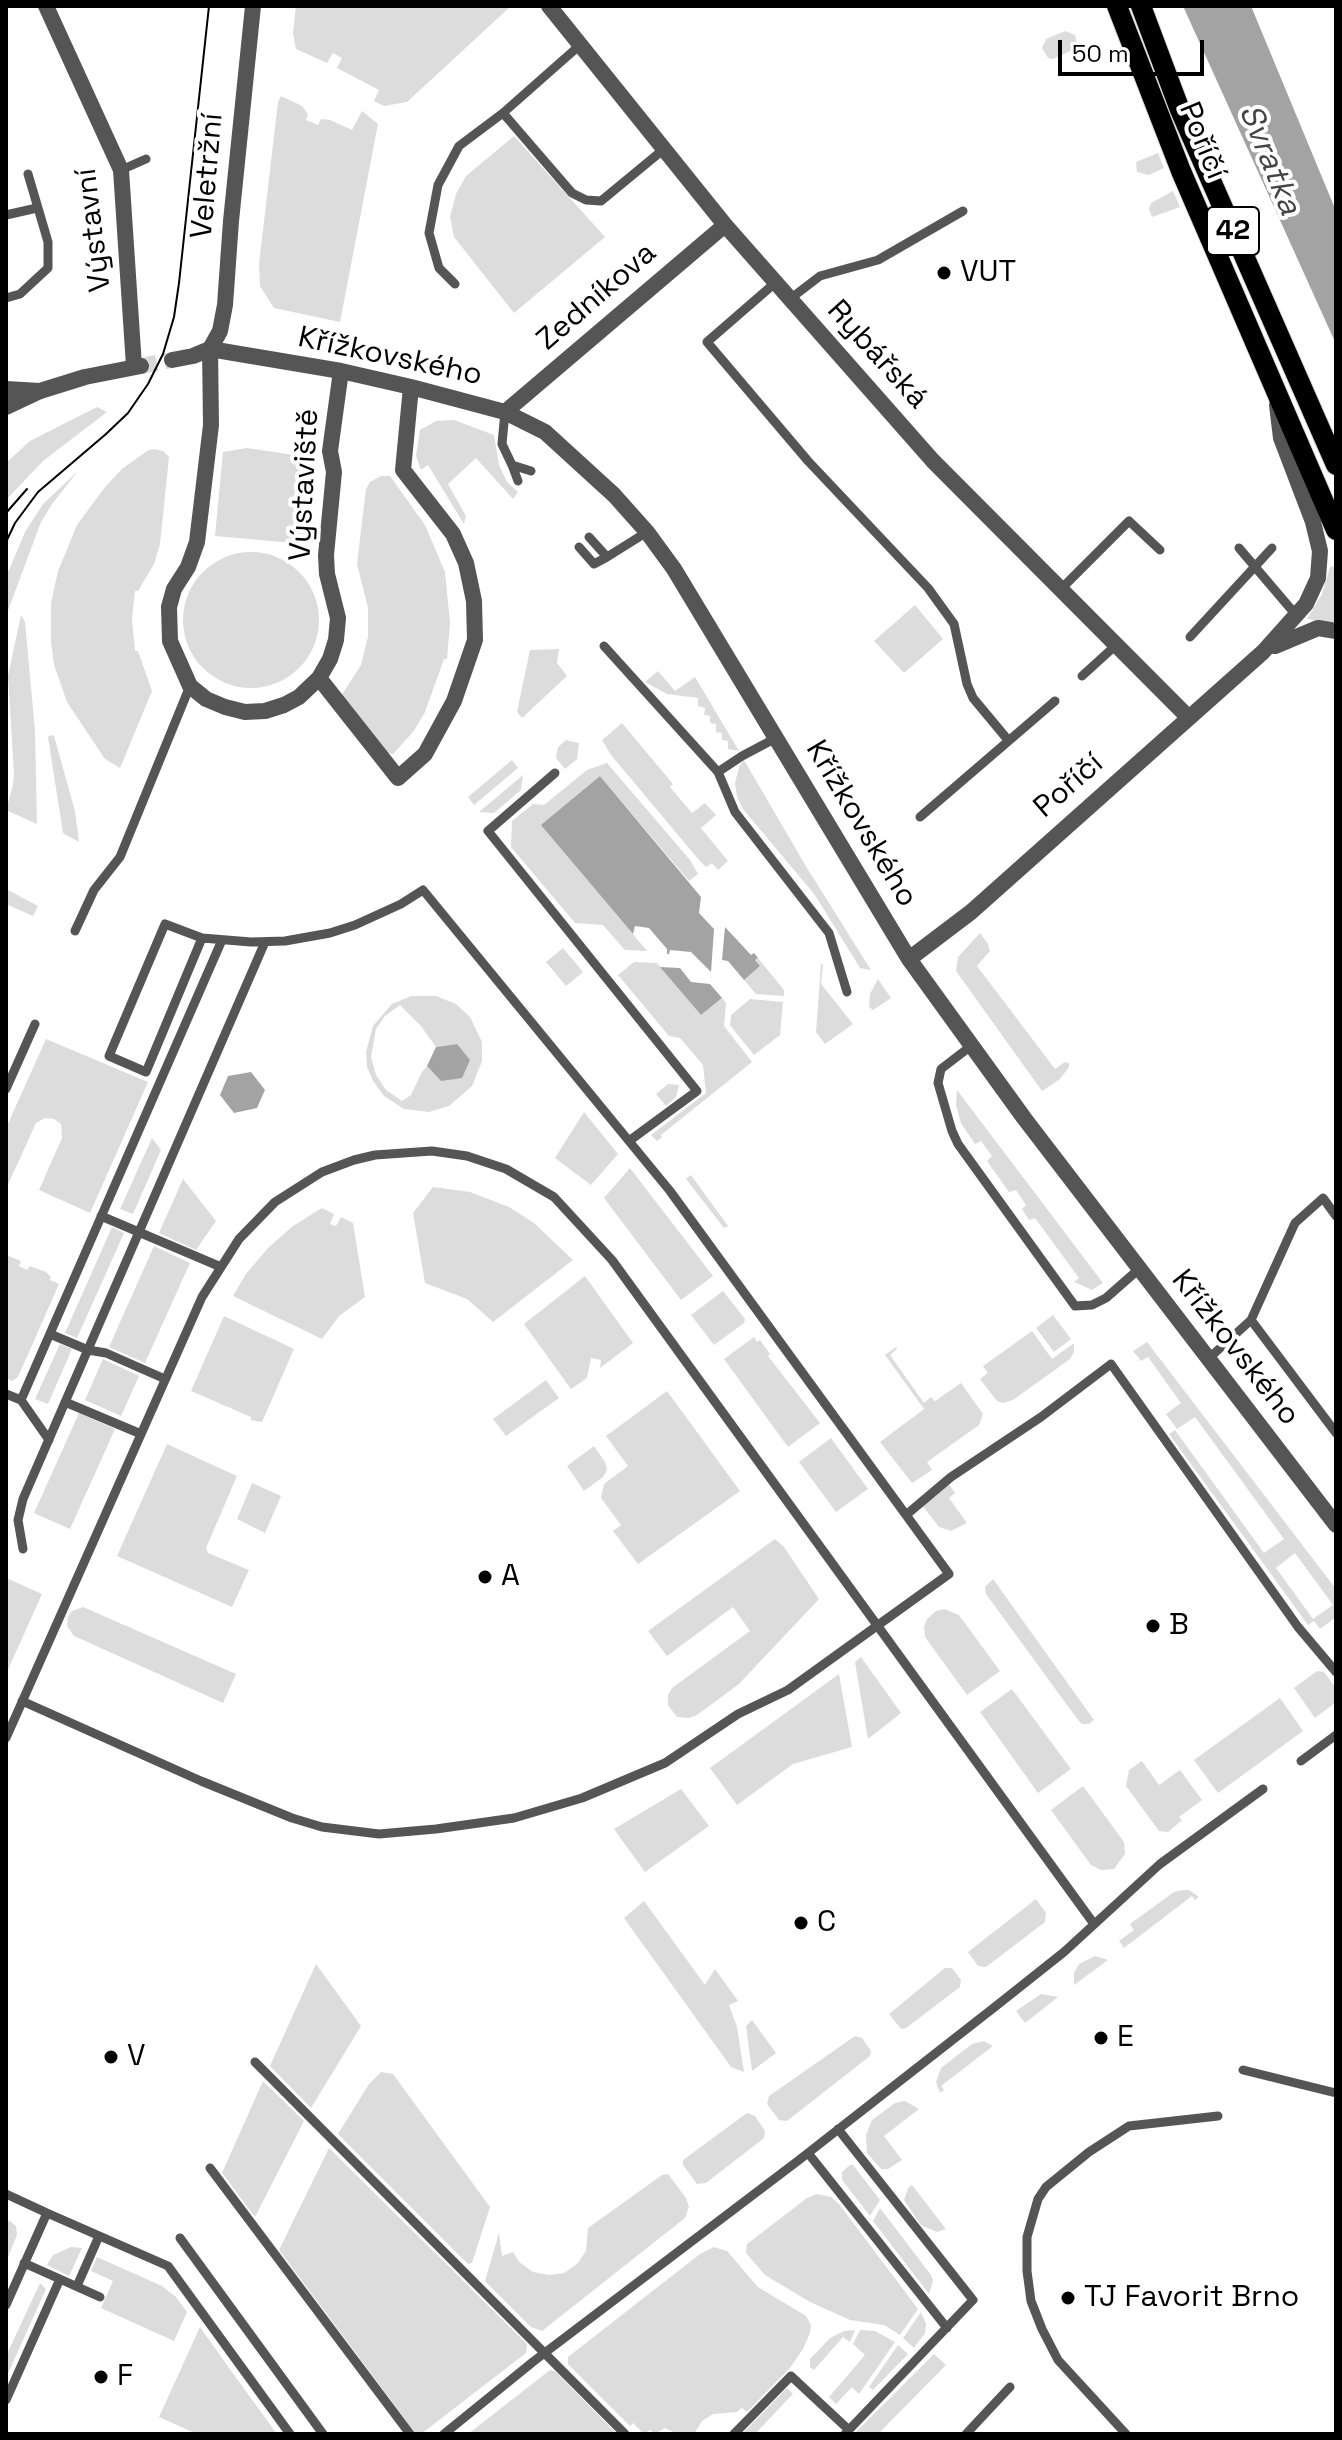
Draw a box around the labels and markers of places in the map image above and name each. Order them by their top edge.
place label: VUT [960,255,1016,291]
marker: VUT [935,264,953,282]
place label: A [501,1559,520,1595]
marker: A [476,1568,494,1586]
place label: B [1169,1608,1189,1644]
marker: B [1144,1617,1162,1635]
place label: C [817,1905,836,1941]
marker: C [792,1914,810,1932]
place label: E [1117,2020,1134,2056]
marker: E [1092,2029,1110,2047]
place label: V [127,2039,146,2075]
marker: V [102,2048,120,2066]
place label: TJ Favorit Brno [1084,2280,1299,2316]
marker: TJ Favorit Brno [1059,2289,1077,2307]
place label: F [117,2359,133,2395]
marker: F [92,2368,110,2386]

